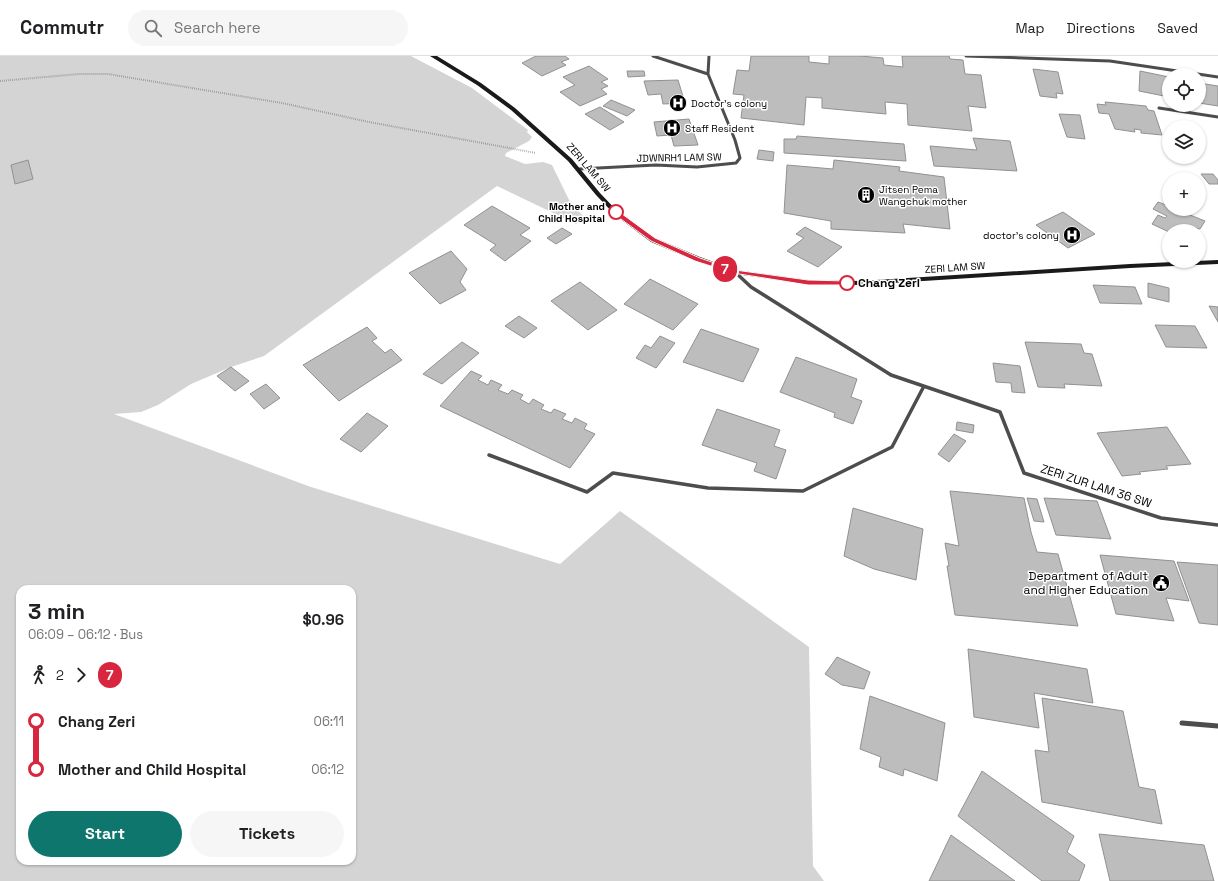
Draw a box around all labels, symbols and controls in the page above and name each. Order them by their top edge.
search box [128,10,408,46]
text: Commutr [20,15,104,40]
icon: search [142,17,164,39]
text: Search here [174,18,261,37]
text: Map [1015,19,1045,37]
text: Directions [1067,19,1135,37]
text: Saved [1157,19,1198,37]
map controls [1162,68,1206,268]
button: locate [1162,68,1206,112]
hospital icon: Doctor’s colony [668,93,688,113]
place label: Doctor’s colony [691,97,767,110]
hospital icon: Staff Resident [662,118,682,138]
button: layers [1162,120,1206,164]
place label: Staff Resident [685,122,755,135]
street label: ZERI LAM SW [564,140,614,195]
street label: JDWNRH1 LAM SW [636,150,722,165]
button: + [1162,172,1206,216]
place label: Jitsen Pema Wangchuk mother [879,183,967,208]
building icon: Jitsen Pema Wangchuk mother [856,185,876,205]
place label: Mother and Child Hospital [538,200,605,225]
marker: Mother and Child Hospital [608,204,624,220]
button: − [1162,224,1206,268]
hospital icon: doctor’s colony [1062,225,1082,245]
place label: doctor’s colony [983,229,1059,242]
line badge: 7 [712,256,738,282]
street label: ZERI LAM SW [924,259,986,276]
text: 7 [721,260,729,278]
marker: Chang Zeri [839,275,855,291]
place label: Chang Zeri [858,275,920,291]
street label: ZERI ZUR LAM 36 SW [1038,460,1154,512]
place label: Department of Adult and Higher Education [1024,568,1148,598]
public building icon: Department of Adult and Higher Education [1151,573,1171,593]
text: 3 min [28,597,85,625]
text: $0.96 [302,610,344,629]
text: 06:09 – 06:12 · Bus [28,626,143,643]
icon: walk [28,664,50,686]
icon: forward [70,664,92,686]
text: 7 [106,666,114,684]
text: 2 [56,667,64,684]
text: Chang Zeri [58,712,135,731]
text: 06:11 [314,713,344,730]
text: Mother and Child Hospital [58,760,246,779]
text: 06:12 [311,761,344,778]
button: Start [28,811,182,857]
button: Tickets [190,811,344,857]

